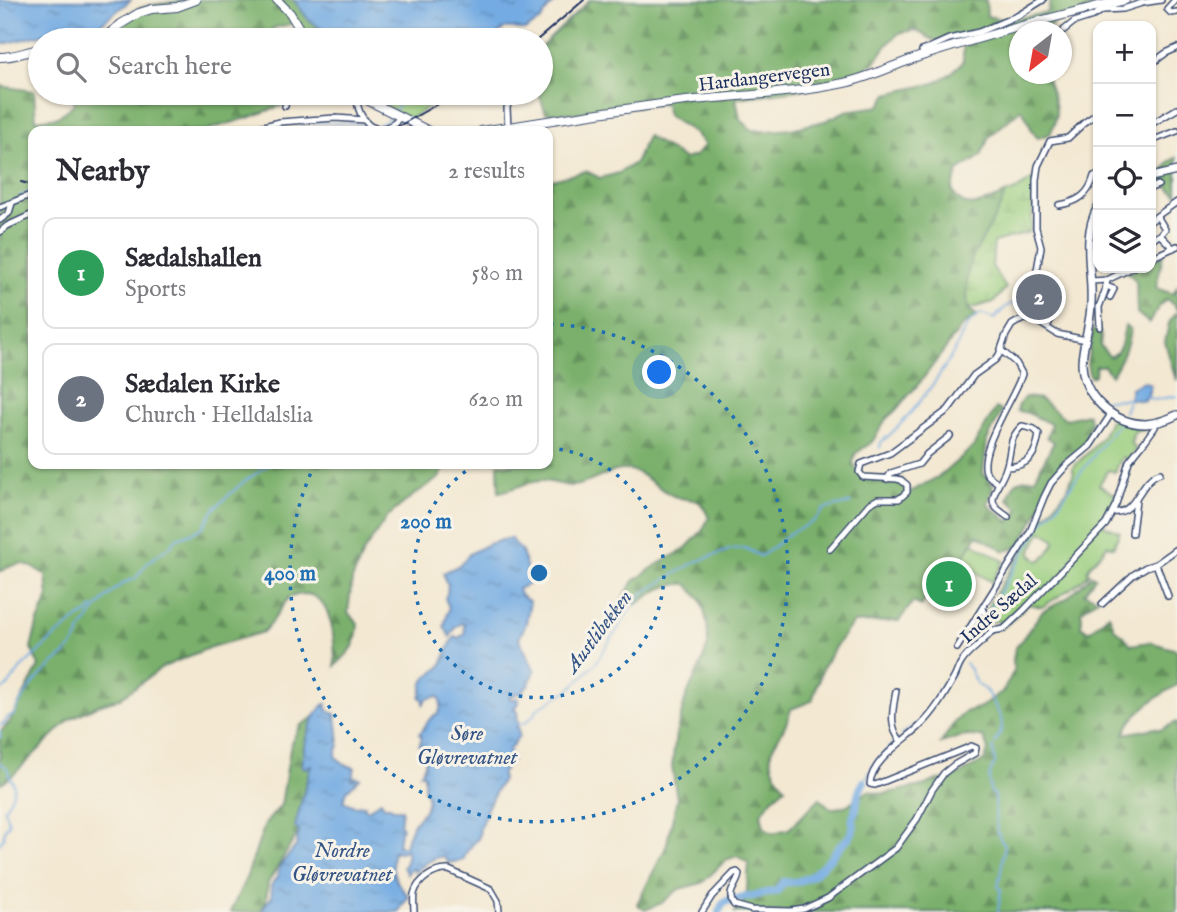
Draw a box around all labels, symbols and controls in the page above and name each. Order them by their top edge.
north arrow [1009,21,1072,84]
map controls [1093,21,1156,273]
button: + [1093,21,1156,84]
search box [28,28,553,105]
icon: search [52,48,90,86]
text: Search here [108,50,232,83]
street label: Hardangervegen [697,58,831,98]
button: − [1093,84,1156,147]
button: locate [1093,147,1156,210]
text: Nearby [56,153,149,191]
text: 2 results [448,157,525,186]
button: layers [1093,210,1156,273]
text: Sædalshallen [125,242,262,275]
text: 1 [77,259,85,288]
text: 580 m [472,259,523,288]
pin: 2 [1016,271,1062,323]
text: Sports [125,275,186,304]
your location [642,355,676,389]
text: Sædalen Kirke [125,368,280,401]
text: 2 [76,385,86,414]
text: 620 m [468,385,523,414]
text: Church · Helldalslia [125,401,313,430]
text: 200 m [400,509,452,536]
pin: 1 [926,558,972,610]
text: 400 m [264,561,317,588]
centre of rings [527,561,551,585]
street label: Indre Sædal [956,569,1043,649]
water label: Austlibekken [558,585,639,680]
water label: Søre Gløvrevatnet [417,721,519,772]
water label: Nordre Gløvrevatnet [292,838,394,889]

